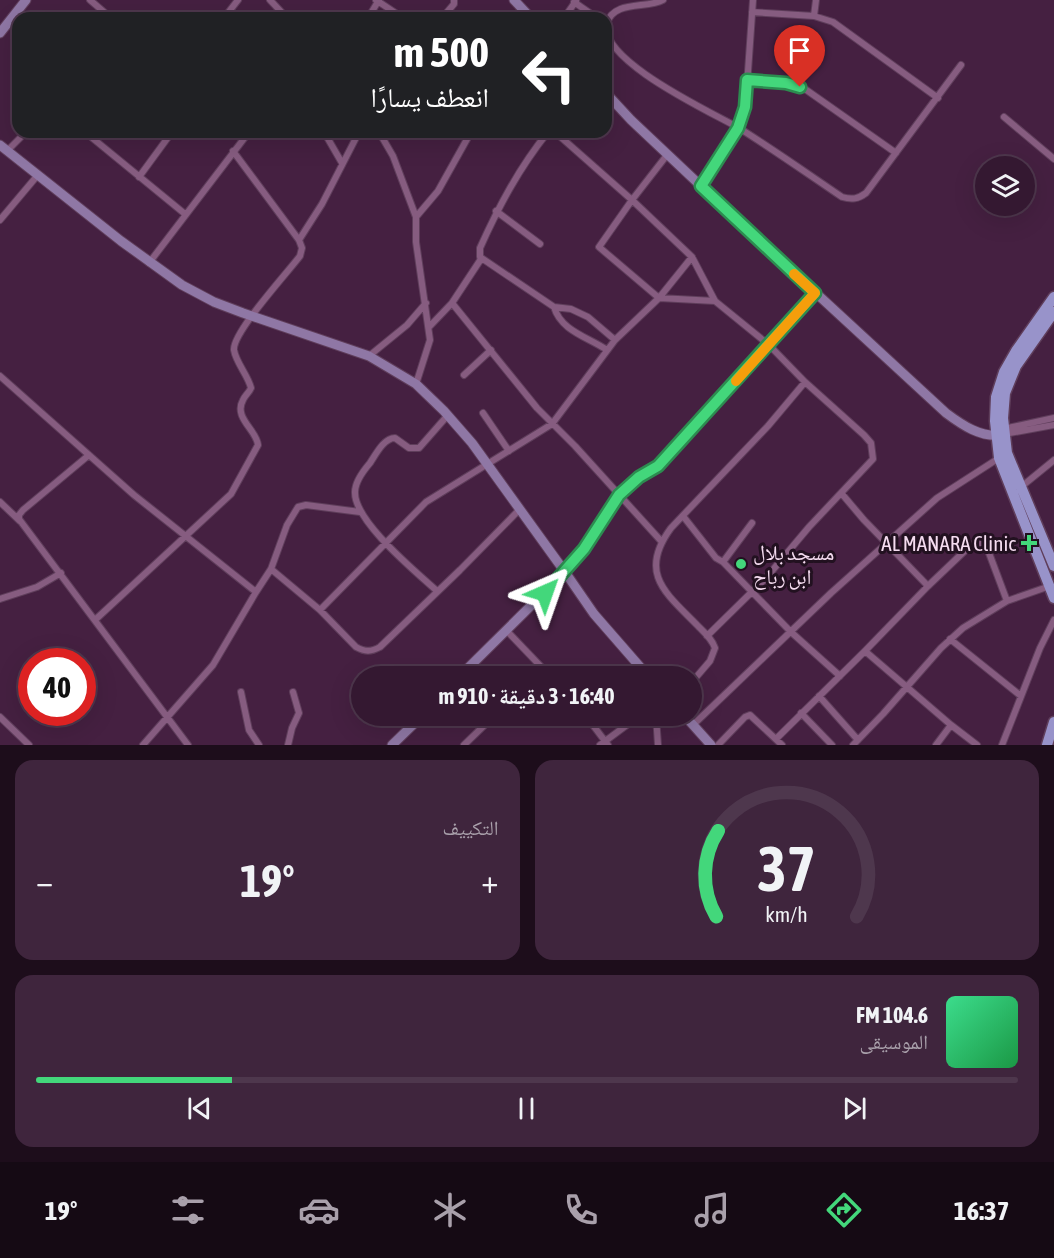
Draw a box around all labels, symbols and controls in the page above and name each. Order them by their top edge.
pin [774,25,825,87]
text: 500 m [394,28,489,76]
icon: arrive [783,34,816,67]
icon: left [510,36,588,114]
text: انعطف يسارًا [370,82,489,113]
map controls [975,156,1035,216]
button: layers [975,156,1035,216]
place label: AL MANARA Clinic [881,531,1016,555]
marker: AL MANARA Clinic [1020,534,1038,552]
place label: مسجد بلال ابن رباح [753,540,834,590]
marker: مسجد بلال ابن رباح [734,557,748,571]
position arrow [513,561,577,625]
speed limit sign: 40 [18,648,96,726]
text: 16:40 · 3 دقيقة · 910 m [438,683,615,709]
text: التكييف [442,816,499,839]
text: 37 [757,833,816,904]
text: 19° [240,855,295,907]
text: − [36,862,53,900]
text: + [481,862,498,900]
text: km/h [765,902,808,927]
text: 104.6 FM [856,1002,928,1028]
text: الموسيقى [860,1030,928,1053]
icon: previous [183,1092,216,1125]
icon: pause [510,1092,543,1125]
icon: next [838,1092,871,1125]
icon: filters [167,1189,209,1231]
icon: car [298,1189,340,1231]
icon: climate [429,1189,471,1231]
icon: phone [560,1189,602,1231]
icon: music [691,1189,733,1231]
icon: directions [823,1189,865,1231]
text: 19° [45,1195,78,1226]
text: 16:37 [954,1195,1009,1226]

